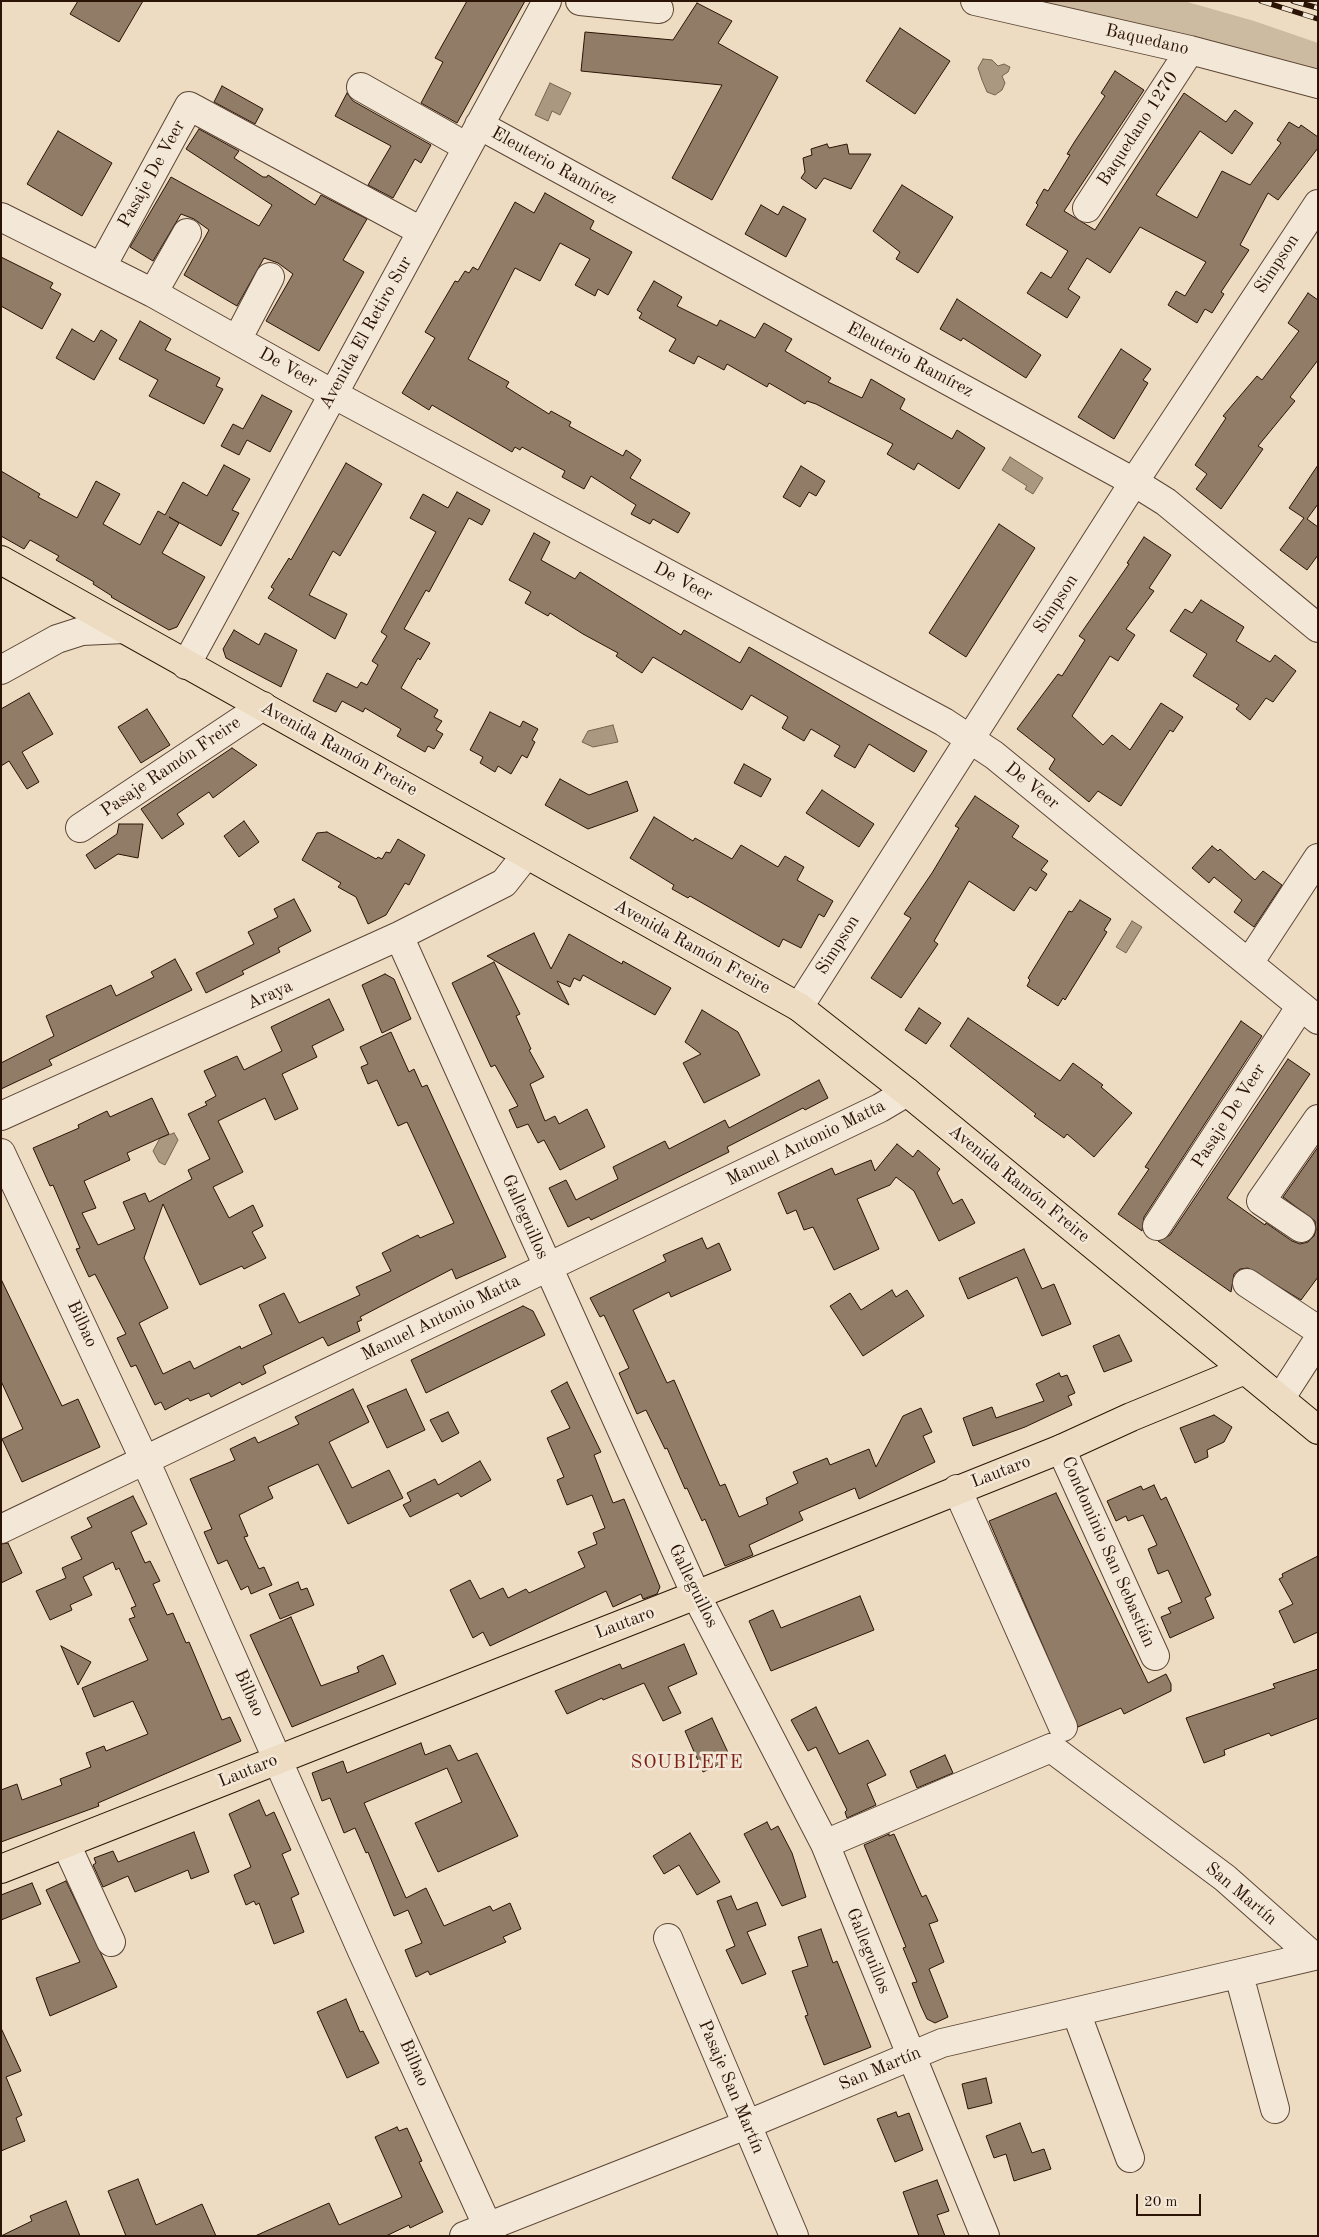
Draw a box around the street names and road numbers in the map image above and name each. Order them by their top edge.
street label: Baquedano [1103,20,1191,60]
street label: Baquedano 1270 [1093,68,1183,190]
street label: Pasaje De Veer [114,116,190,232]
street label: Eleuterio Ramírez [487,123,621,209]
street label: Simpson [1250,230,1304,298]
street label: Avenida El Retiro Sur [315,253,417,413]
street label: Eleuterio Ramírez [843,317,977,403]
street label: De Veer [255,343,321,393]
street label: De Veer [650,558,716,606]
street label: Simpson [1029,570,1083,638]
street label: Avenida Ramón Freire [257,697,421,801]
street label: Pasaje Ramón Freire [97,712,245,822]
street label: De Veer [1001,758,1063,814]
street label: Avenida Ramón Freire [610,895,774,999]
street label: Simpson [811,911,865,979]
street label: Araya [244,975,296,1015]
street label: Pasaje De Veer [1187,1060,1271,1172]
street label: Manuel Antonio Matta [723,1095,889,1191]
street label: Avenida Ramón Freire [944,1120,1094,1248]
street label: Galleguillos [497,1171,553,1263]
street label: Manuel Antonio Matta [358,1270,524,1366]
street label: Bilbao [62,1297,102,1351]
street label: Lautaro [968,1451,1034,1493]
street label: Condominio San Sebastián [1056,1453,1160,1651]
street label: Galleguillos [663,1541,723,1631]
street label: Lautaro [592,1602,658,1644]
street label: Bilbao [229,1666,269,1720]
street label: Lautaro [215,1749,281,1793]
street label: San Martín [1201,1858,1281,1930]
street label: Galleguillos [841,1905,895,1997]
street label: Pasaje San Martín [693,2017,769,2157]
street label: Bilbao [394,2036,434,2090]
street label: San Martín [836,2042,924,2096]

